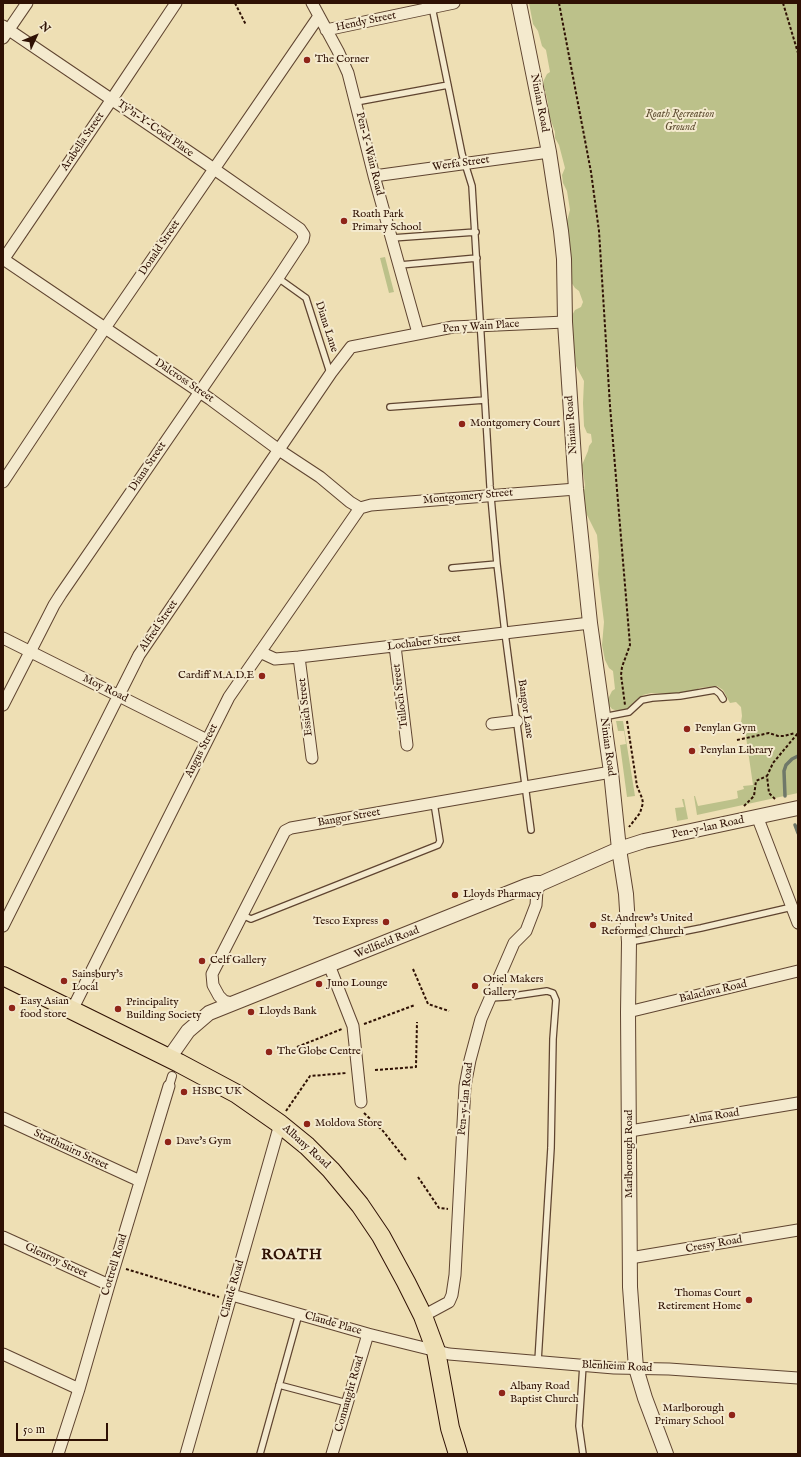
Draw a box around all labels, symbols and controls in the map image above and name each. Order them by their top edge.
street label: Hendy Street [335,9,397,35]
north arrow [16,16,56,56]
text: N [36,19,53,36]
place label: The Corner [315,53,369,67]
marker: The Corner [302,55,312,65]
street label: Ninian Road [527,73,551,133]
street label: Ty'n-Y-Coed Place [114,98,196,160]
park label: Roath Recreation Ground [646,108,714,134]
street label: Arabella Street [59,110,107,174]
street label: Pen-Y-Wain Road [352,111,386,197]
street label: Werfa Street [432,153,490,175]
place label: Roath Park Primary School [352,208,421,234]
marker: Roath Park Primary School [339,216,349,226]
street label: Donald Street [137,218,183,278]
street label: Diana Lane [312,300,340,354]
street label: Pen y Wain Place [442,318,520,336]
street label: Dalcross Street [152,356,216,406]
street label: Ninian Road [563,395,581,455]
place label: Montgomery Court [470,417,560,431]
marker: Montgomery Court [457,419,467,429]
street label: Diana Street [127,440,169,494]
street label: Montgomery Street [422,486,514,508]
street label: Alfred Street [137,598,181,654]
street label: Lochaber Street [387,632,461,654]
street label: Tulloch Street [390,663,412,729]
place label: Cardiff M.A.D.E [178,669,254,683]
marker: Cardiff M.A.D.E [257,671,267,681]
street label: Moy Road [80,672,130,706]
street label: Essich Street [296,677,316,737]
street label: Bangor Lane [514,679,536,739]
street label: Ninian Road [596,717,618,777]
street label: Angus Street [183,722,221,780]
place label: Penylan Gym [695,722,756,736]
marker: Penylan Gym [682,724,692,734]
place label: Penylan Library [700,744,773,758]
marker: Penylan Library [687,746,697,756]
street label: Bangor Street [317,806,381,830]
street label: Pen-y-lan Road [671,814,745,842]
place label: Lloyds Pharmacy [463,888,541,902]
marker: Lloyds Pharmacy [450,890,460,900]
place label: St. Andrew's United Reformed Church [601,912,693,938]
place label: Tesco Express [313,915,378,929]
marker: Tesco Express [381,917,391,927]
marker: St. Andrew's United Reformed Church [588,920,598,930]
street label: Wellfield Road [353,924,421,962]
place label: Celf Gallery [210,954,266,968]
marker: Celf Gallery [197,956,207,966]
place label: Sainsbury's Local [72,968,123,994]
place label: Oriel Makers Gallery [483,973,543,999]
marker: Sainsbury's Local [59,976,69,986]
place label: Juno Lounge [327,977,387,991]
street label: Balaclava Road [678,978,748,1006]
marker: Juno Lounge [314,979,324,989]
marker: Oriel Makers Gallery [470,981,480,991]
place label: Easy Asian food store [20,995,69,1021]
place label: Principality Building Society [126,996,201,1022]
marker: Easy Asian food store [7,1003,17,1013]
marker: Principality Building Society [113,1004,123,1014]
place label: Lloyds Bank [259,1005,317,1019]
marker: Lloyds Bank [246,1007,256,1017]
place label: The Globe Centre [277,1045,361,1059]
marker: The Globe Centre [264,1047,274,1057]
street label: Pen-y-lan Road [456,1062,476,1136]
place label: HSBC UK [192,1085,242,1099]
marker: HSBC UK [179,1087,189,1097]
street label: Alma Road [688,1106,740,1128]
street label: Marlborough Road [623,1110,637,1198]
place label: Moldova Store [315,1117,382,1131]
marker: Moldova Store [302,1119,312,1129]
street label: Albany Road [279,1122,333,1172]
street label: Strathnairn Street [31,1127,111,1173]
place label: Dave's Gym [176,1135,231,1149]
marker: Dave's Gym [163,1137,173,1147]
street label: Cottrell Road [99,1233,131,1297]
street label: Cressy Road [685,1234,743,1256]
street label: Glenroy Street [23,1241,89,1281]
district label: ROATH [261,1247,323,1265]
street label: Claude Road [218,1259,248,1319]
place label: Thomas Court Retirement Home [658,1287,741,1313]
marker: Thomas Court Retirement Home [744,1295,754,1305]
street label: Claude Place [303,1310,363,1338]
street label: Connaught Road [333,1354,367,1434]
street label: Blenheim Road [581,1359,653,1375]
place label: Albany Road Baptist Church [510,1380,579,1406]
marker: Albany Road Baptist Church [497,1388,507,1398]
place label: Marlborough Primary School [655,1402,724,1428]
marker: Marlborough Primary School [727,1410,737,1420]
scale bar [18,1415,110,1441]
text: 50 m [23,1422,45,1437]

